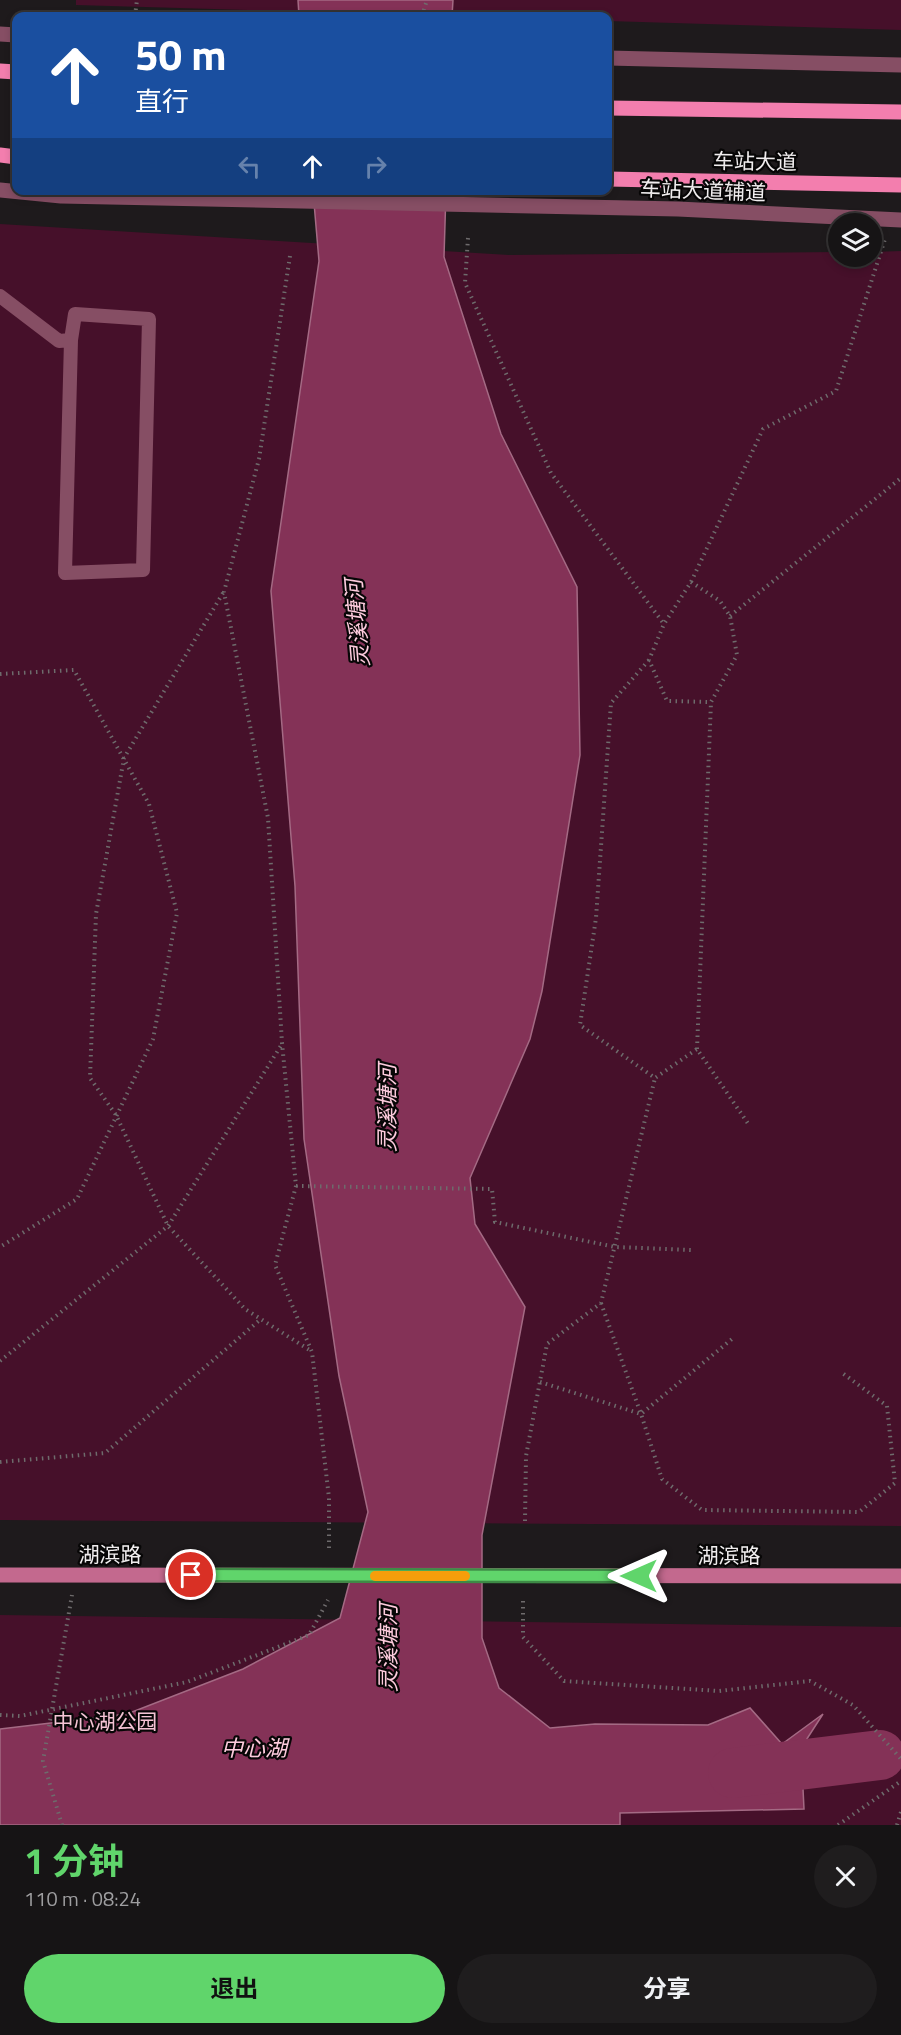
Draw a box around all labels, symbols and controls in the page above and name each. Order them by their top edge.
text: 50 m [135,22,227,86]
icon: ahead [36,36,114,114]
text: 直行 [135,80,189,121]
street label: 车站大道 [713,144,797,178]
icon: left [233,150,266,183]
icon: ahead [296,150,329,183]
icon: right [359,150,392,183]
street label: 车站大道辅道 [639,172,767,208]
map controls [828,213,882,267]
button: layers [828,213,882,267]
water label: 灵溪塘河 [336,574,378,668]
water label: 灵溪塘河 [370,1060,404,1152]
street label: 湖滨路 [79,1538,142,1570]
street label: 湖滨路 [698,1539,761,1571]
position arrow [607,1544,671,1608]
pin [165,1549,216,1600]
icon: arrive [174,1558,207,1591]
water label: 灵溪塘河 [371,1600,405,1692]
park label: 中心湖公园 [53,1705,158,1737]
water label: 中心湖 [221,1731,290,1765]
text: 1 分钟 [24,1833,124,1888]
button: close [814,1845,877,1908]
text: 110 m · 08:24 [24,1883,141,1914]
button: 退出 [24,1954,445,2023]
button: 分享 [457,1954,877,2023]

